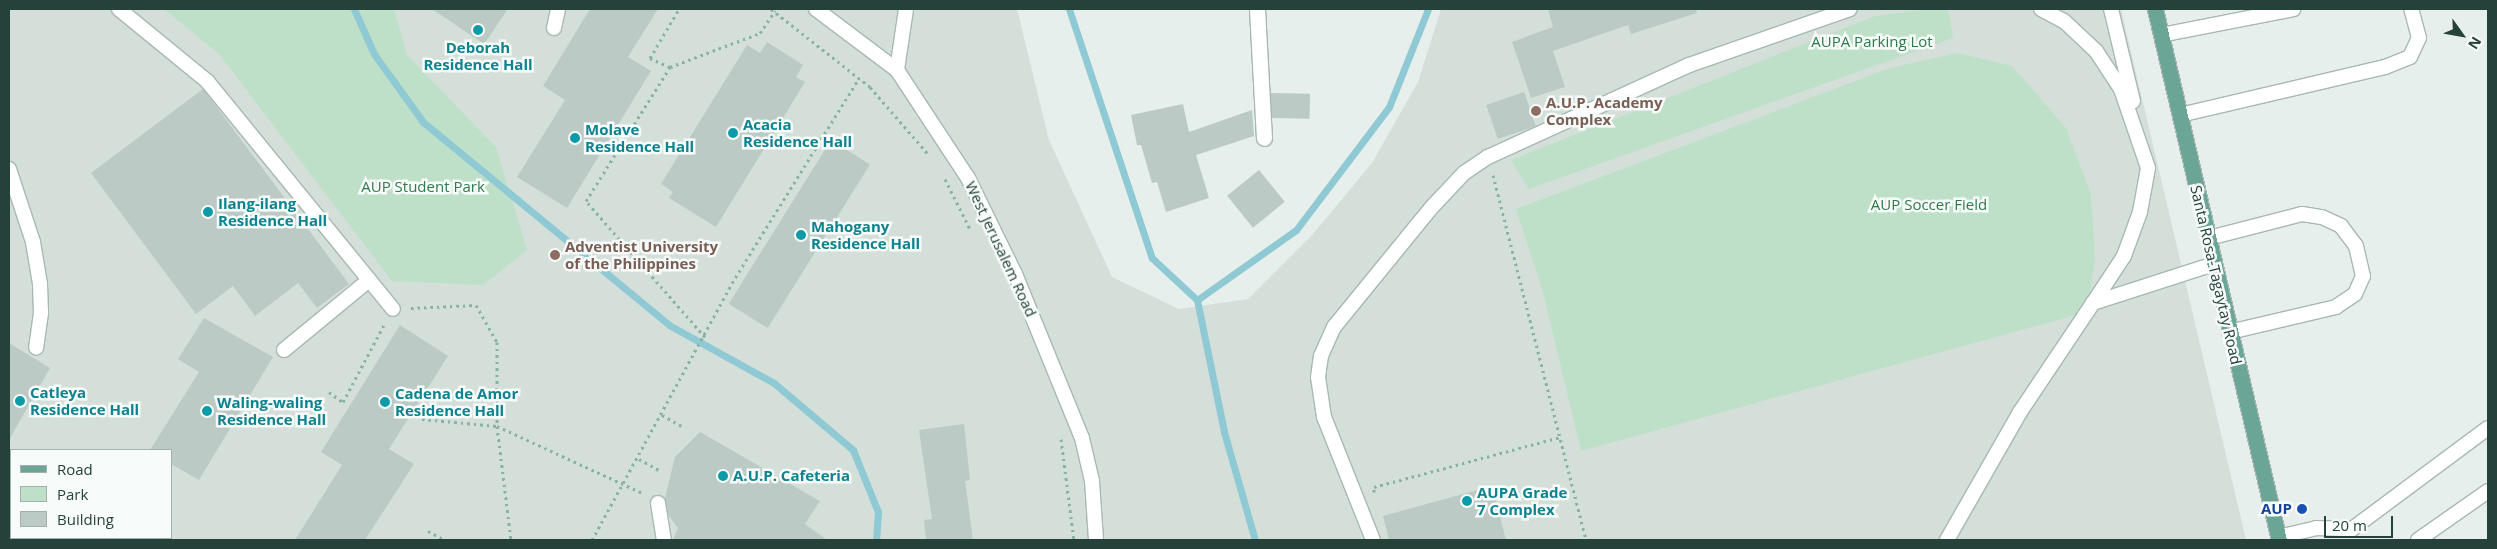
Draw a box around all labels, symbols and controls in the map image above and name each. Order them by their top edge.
north arrow [2437,10,2487,60]
marker: Deborah Residence Hall [472,24,484,36]
park label: AUPA Parking Lot [1811,33,1933,51]
text: N [2464,33,2486,53]
place label: Deborah Residence Hall [423,38,533,73]
place label: A.U.P. Academy Complex [1546,93,1663,128]
marker: A.U.P. Academy Complex [1530,105,1542,117]
place label: Acacia Residence Hall [743,115,852,150]
place label: Molave Residence Hall [585,120,694,155]
marker: Acacia Residence Hall [727,127,739,139]
marker: Molave Residence Hall [569,132,581,144]
park label: AUP Student Park [361,178,485,196]
street label: West Jerusalem Road [962,178,1040,320]
street label: Santa Rosa-Tagaytay Road [2187,184,2245,366]
place label: Ilang-ilang Residence Hall [218,194,327,229]
park label: AUP Soccer Field [1871,196,1987,214]
marker: Ilang-ilang Residence Hall [202,206,214,218]
place label: Mahogany Residence Hall [811,217,920,252]
marker: Mahogany Residence Hall [795,229,807,241]
place label: Adventist University of the Philippines [565,237,718,272]
marker: Adventist University of the Philippines [549,249,561,261]
place label: Catleya Residence Hall [30,383,139,418]
place label: Cadena de Amor Residence Hall [395,384,518,419]
place label: Waling-waling Residence Hall [217,393,326,428]
marker: Catleya Residence Hall [14,395,26,407]
marker: Cadena de Amor Residence Hall [379,396,391,408]
marker: Waling-waling Residence Hall [201,405,213,417]
legend [10,449,172,539]
text: Road [57,459,93,479]
place label: A.U.P. Cafeteria [733,467,850,485]
marker: A.U.P. Cafeteria [717,470,729,482]
place label: AUPA Grade 7 Complex [1477,483,1567,518]
text: Park [57,484,88,504]
marker: AUPA Grade 7 Complex [1461,495,1473,507]
place label: AUP [2261,500,2292,518]
marker: AUP [2296,503,2308,515]
scale bar [2327,506,2396,538]
text: Building [57,509,114,529]
text: 20 m [2332,515,2367,535]

